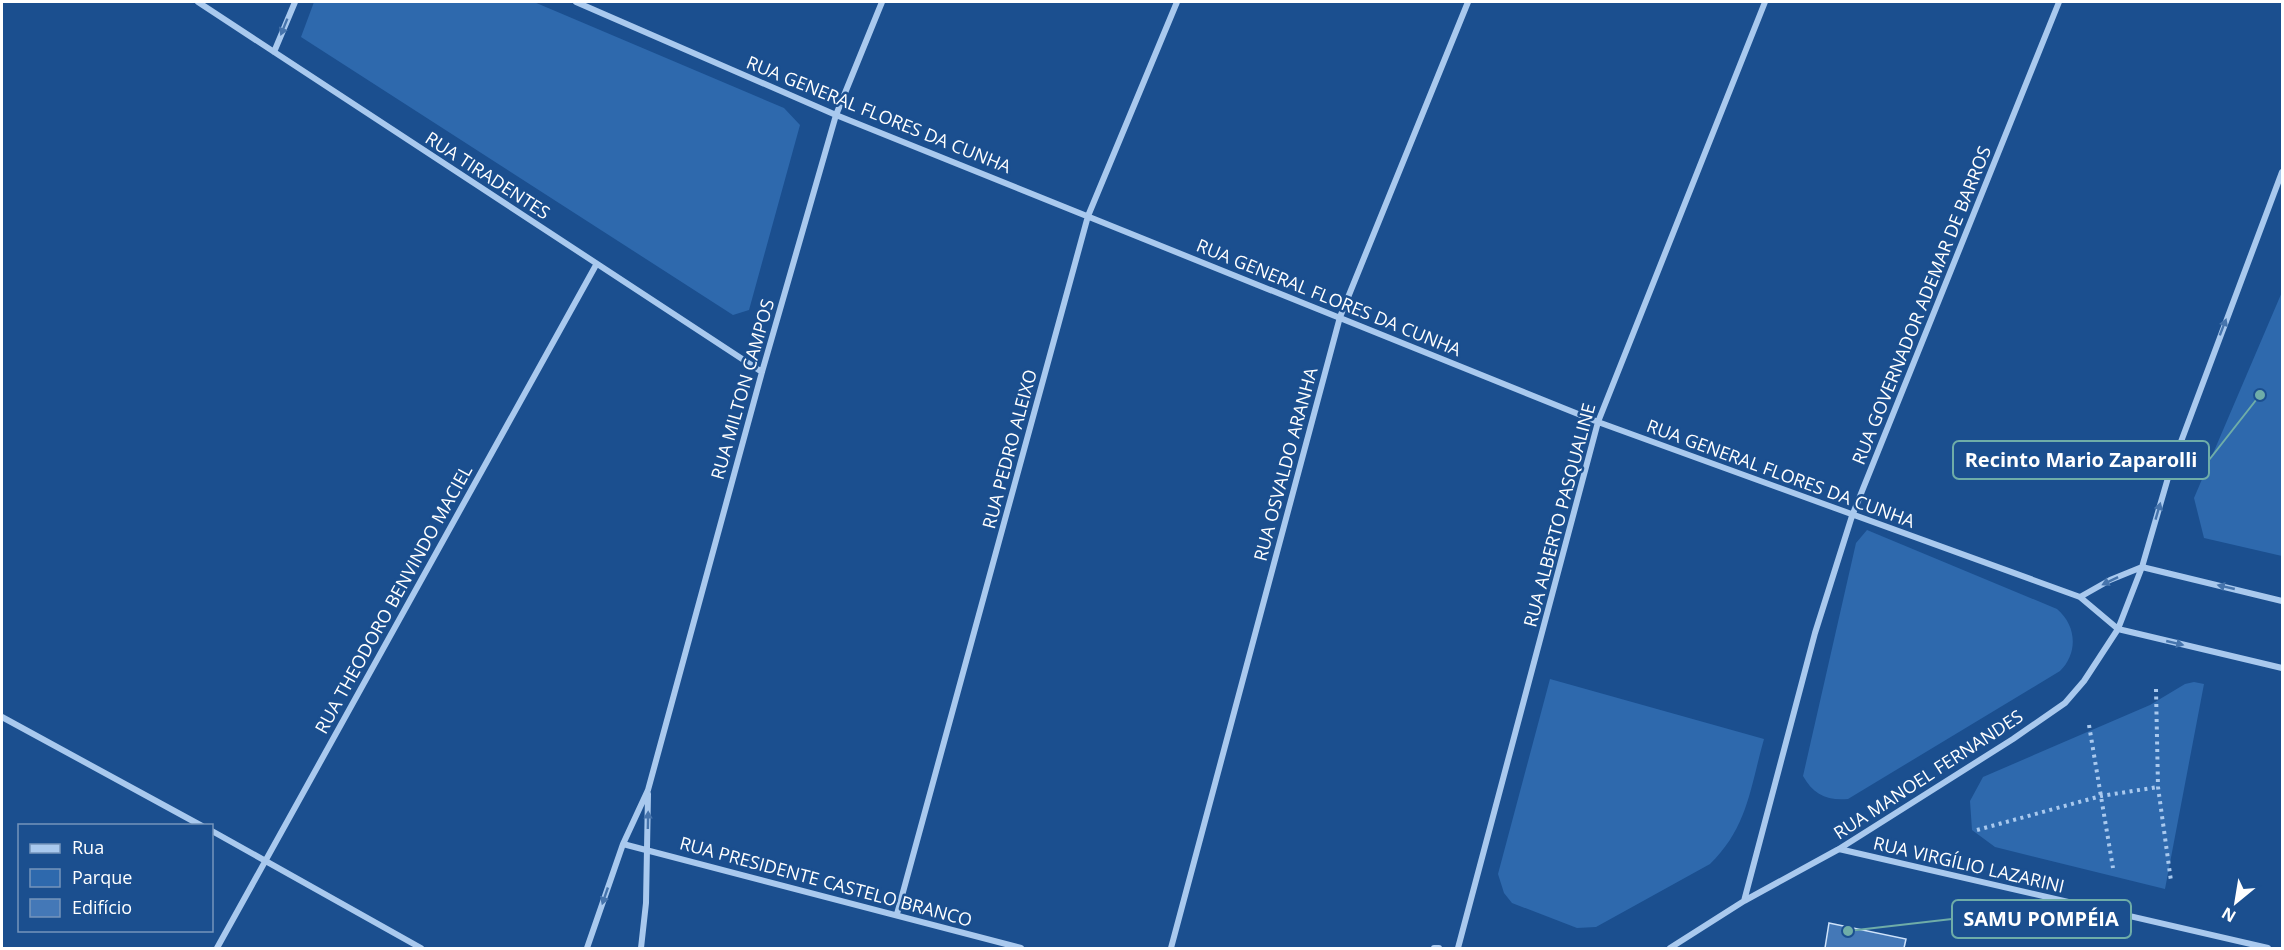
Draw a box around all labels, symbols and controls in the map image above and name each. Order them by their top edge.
one-way arrow [279,18,289,36]
street label: RUA GENERAL FLORES DA CUNHA [743,50,1016,178]
street label: RUA TIRADENTES [421,126,555,224]
street label: RUA GOVERNADOR ADEMAR DE BARROS [1846,142,1996,468]
street label: RUA GENERAL FLORES DA CUNHA [1193,233,1466,361]
street label: RUA MILTON CAMPOS [705,296,779,482]
one-way arrow [2219,318,2228,336]
street label: RUA OSVALDO ARANHA [1248,364,1323,563]
street label: RUA PEDRO ALEIXO [976,367,1042,531]
street label: RUA ALBERTO PASQUALINE [1518,400,1600,630]
street label: RUA GENERAL FLORES DA CUNHA [1644,413,1919,533]
callout: Recinto Mario Zaparolli [1953,441,2209,479]
text: Recinto Mario Zaparolli [1965,446,2197,473]
street label: RUA THEODORO BENVINDO MACIEL [309,460,477,738]
one-way arrow [2154,502,2163,520]
one-way arrow [2102,576,2119,586]
one-way arrow [2216,582,2235,592]
one-way arrow [2165,638,2184,648]
street label: RUA MANOEL FERNANDES [1829,704,2027,844]
one-way arrow [643,811,653,830]
legend [18,824,213,932]
street label: RUA PRESIDENTE CASTELO BRANCO [677,830,975,932]
street label: RUA VIRGÍLIO LAZARINI [1871,830,2067,898]
text: Rua [72,835,104,859]
text: Parque [72,865,132,889]
north arrow [2206,872,2266,932]
one-way arrow [599,887,609,905]
text: Edifício [72,895,132,919]
callout: SAMU POMPÉIA [1952,900,2131,938]
text: N [2217,902,2240,928]
text: SAMU POMPÉIA [1963,905,2119,932]

